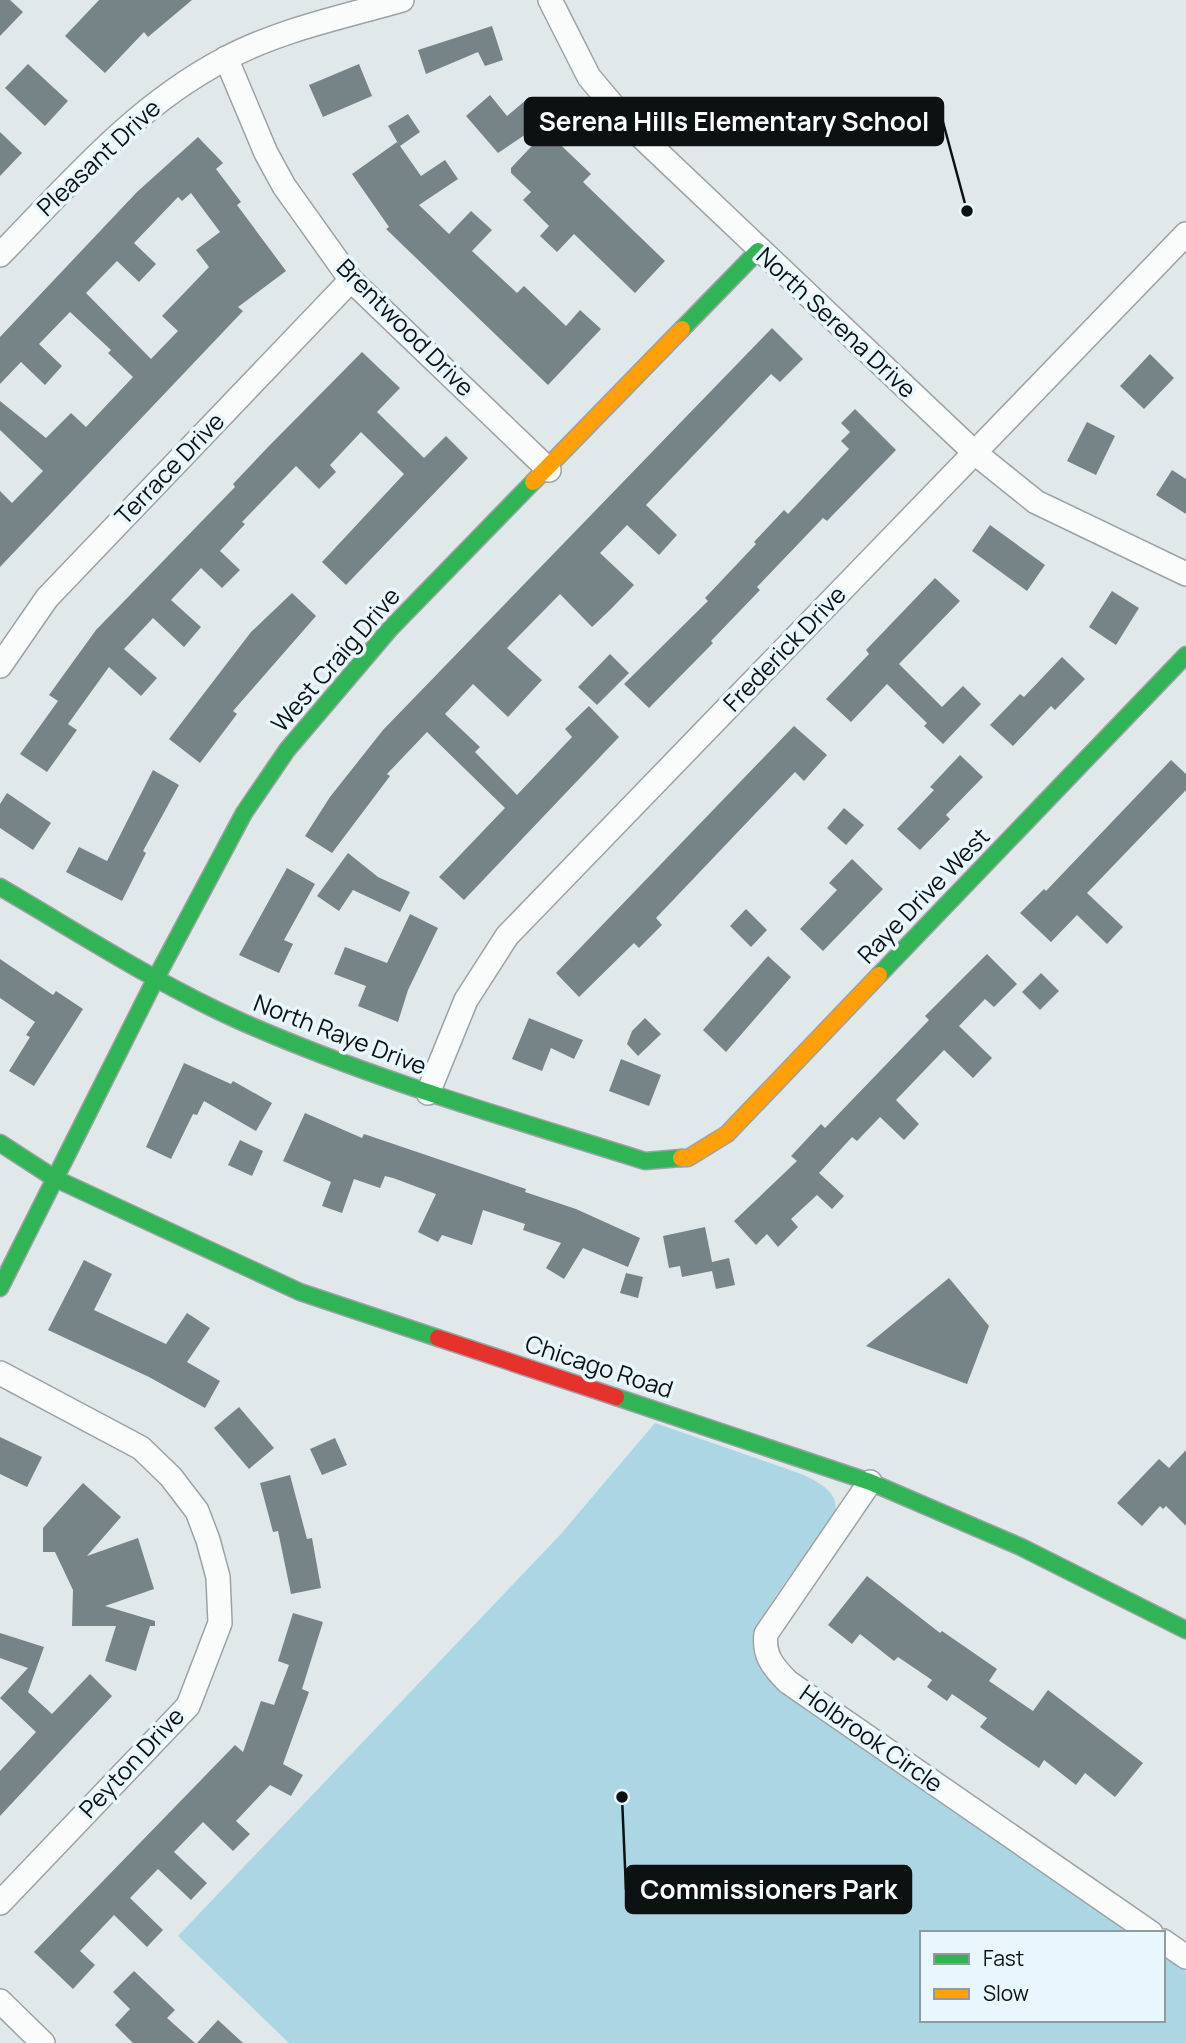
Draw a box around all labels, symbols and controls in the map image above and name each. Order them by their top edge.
street label: Pleasant Drive [29,91,167,223]
callout: Serena Hills Elementary School [525,98,943,145]
text: Serena Hills Elementary School [539,103,929,139]
street label: North Serena Drive [750,239,924,405]
street label: Brentwood Drive [330,251,482,403]
street label: Terrace Drive [107,405,231,531]
street label: Frederick Drive [715,578,852,718]
street label: West Craig Drive [263,580,407,738]
street label: Raye Drive West [850,820,996,970]
street label: North Raye Drive [249,985,432,1082]
street label: Chicago Road [521,1326,678,1405]
street label: Holbrook Circle [794,1676,950,1799]
street label: Peyton Drive [71,1699,191,1825]
callout: Commissioners Park [626,1866,911,1913]
text: Commissioners Park [640,1871,899,1907]
legend [920,1931,1165,2022]
text: Fast [983,1944,1024,1972]
text: Slow [983,1979,1029,2007]

